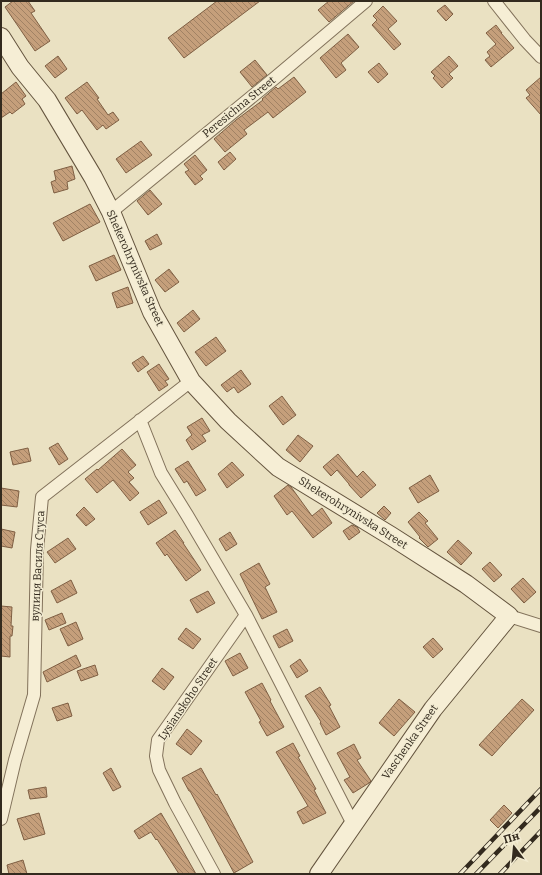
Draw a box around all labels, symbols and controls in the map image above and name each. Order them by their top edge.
street label: Peresichna Street [200,74,278,140]
street label: Shekerohrynivska Street [103,208,167,328]
street label: Shekerohrynivska Street [296,474,410,552]
street label: вулиця Василя Стуса [29,510,47,622]
street label: Lysianskoho Street [156,655,220,743]
street label: Vaschenka Street [379,702,441,782]
north arrow [494,827,534,867]
text: Пн [502,829,521,846]

